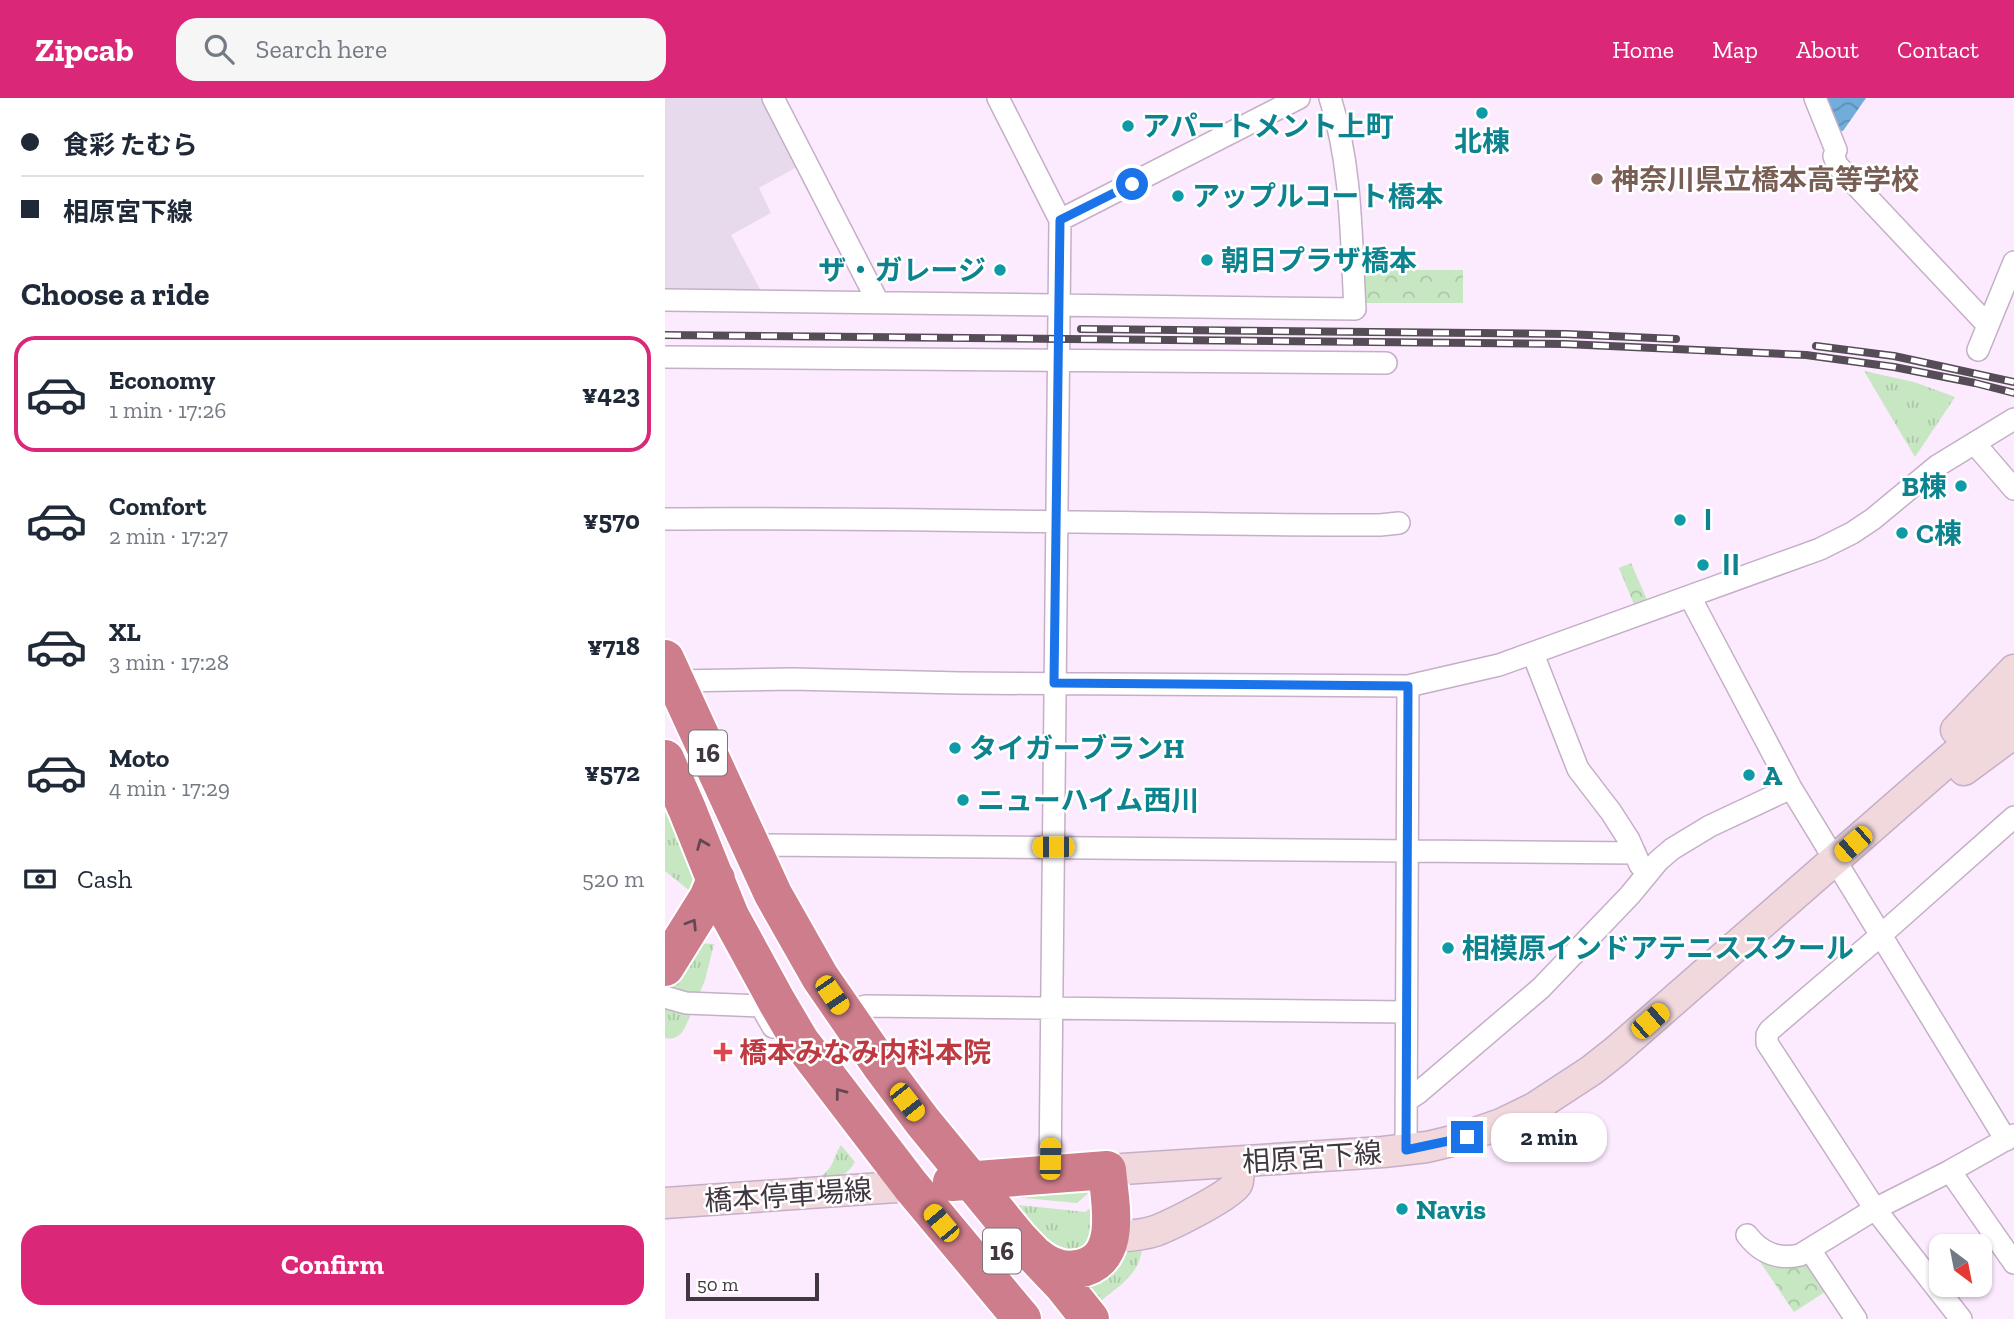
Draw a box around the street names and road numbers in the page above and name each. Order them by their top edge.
road number: 16 [689,730,727,776]
street label: 相原宮下線 [1241,1136,1383,1179]
street label: 橋本停車場線 [703,1173,873,1218]
road number: 16 [983,1228,1021,1274]

